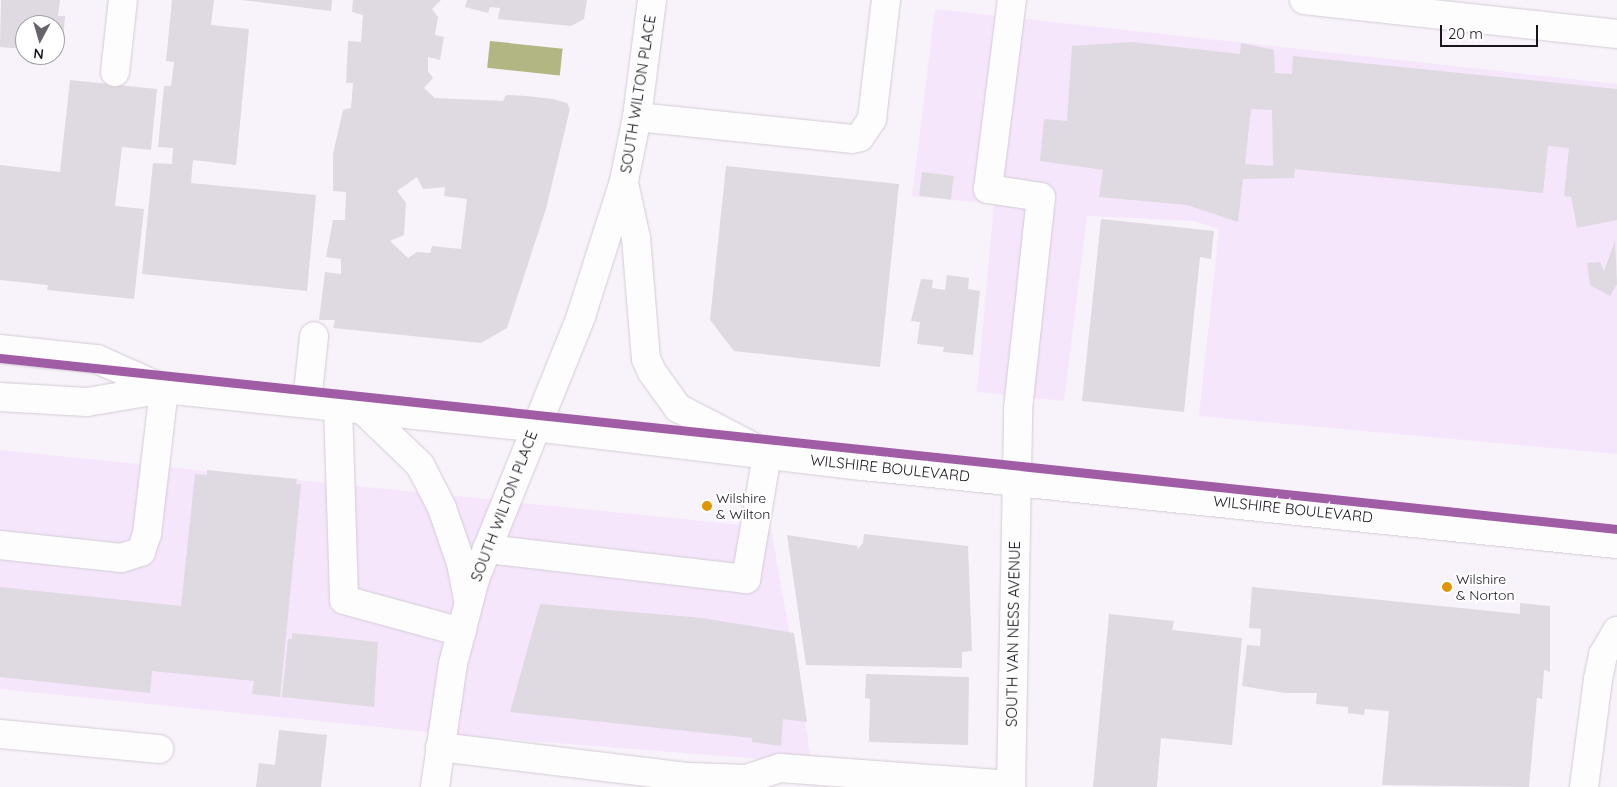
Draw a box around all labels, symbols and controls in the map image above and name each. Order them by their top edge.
street label: SOUTH WILTON PLACE [617,14,659,174]
north arrow [15,15,65,65]
scale bar [1442,15,1540,47]
text: 20 m [1448,24,1483,43]
text: N [32,44,45,63]
street label: SOUTH WILTON PLACE [467,428,541,584]
street label: WILSHIRE BOULEVARD [809,451,971,485]
place label: Wilshire & Wilton [716,490,770,522]
street label: WILSHIRE BOULEVARD [1212,492,1374,526]
marker: Wilshire & Wilton [702,501,712,511]
street label: SOUTH VAN NESS AVENUE [1002,541,1024,727]
place label: Wilshire & Norton [1456,571,1515,604]
marker: Wilshire & Norton [1442,582,1452,592]

